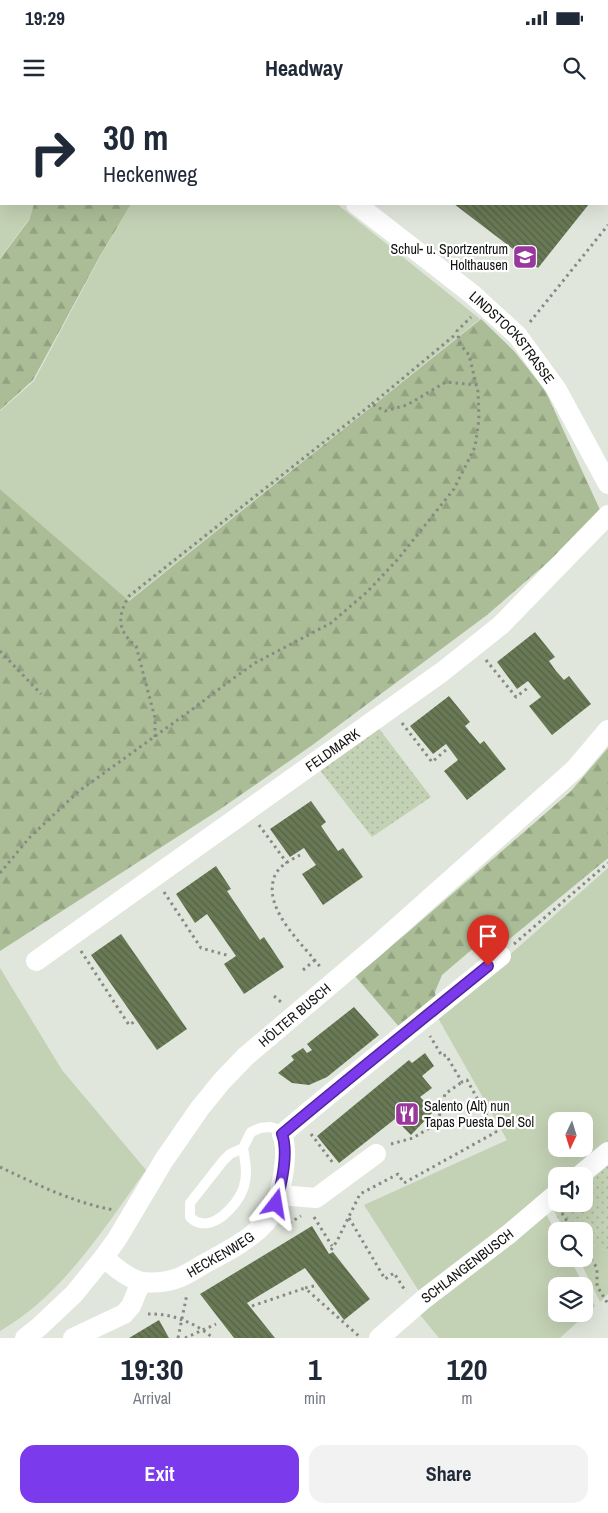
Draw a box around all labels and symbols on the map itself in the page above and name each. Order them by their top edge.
place label: Schul- u. Sportzentrum Holthausen [391,240,508,274]
school or university icon: Schul- u. Sportzentrum Holthausen [512,244,538,270]
street label: LINDSTOCKSTRASSE [466,287,558,387]
street label: FELDMARK [302,724,364,775]
pin [467,915,509,966]
street label: HÖLTER BUSCH [255,979,334,1051]
place label: Salento (Alt) nun Tapas Puesta Del Sol [424,1097,534,1131]
restaurant icon: Salento (Alt) nun Tapas Puesta Del Sol [394,1101,420,1127]
north arrow [548,1112,592,1158]
position arrow [249,1177,301,1229]
street label: SCHLANGENBUSCH [417,1225,517,1307]
street label: HECKENWEG [183,1228,258,1281]

